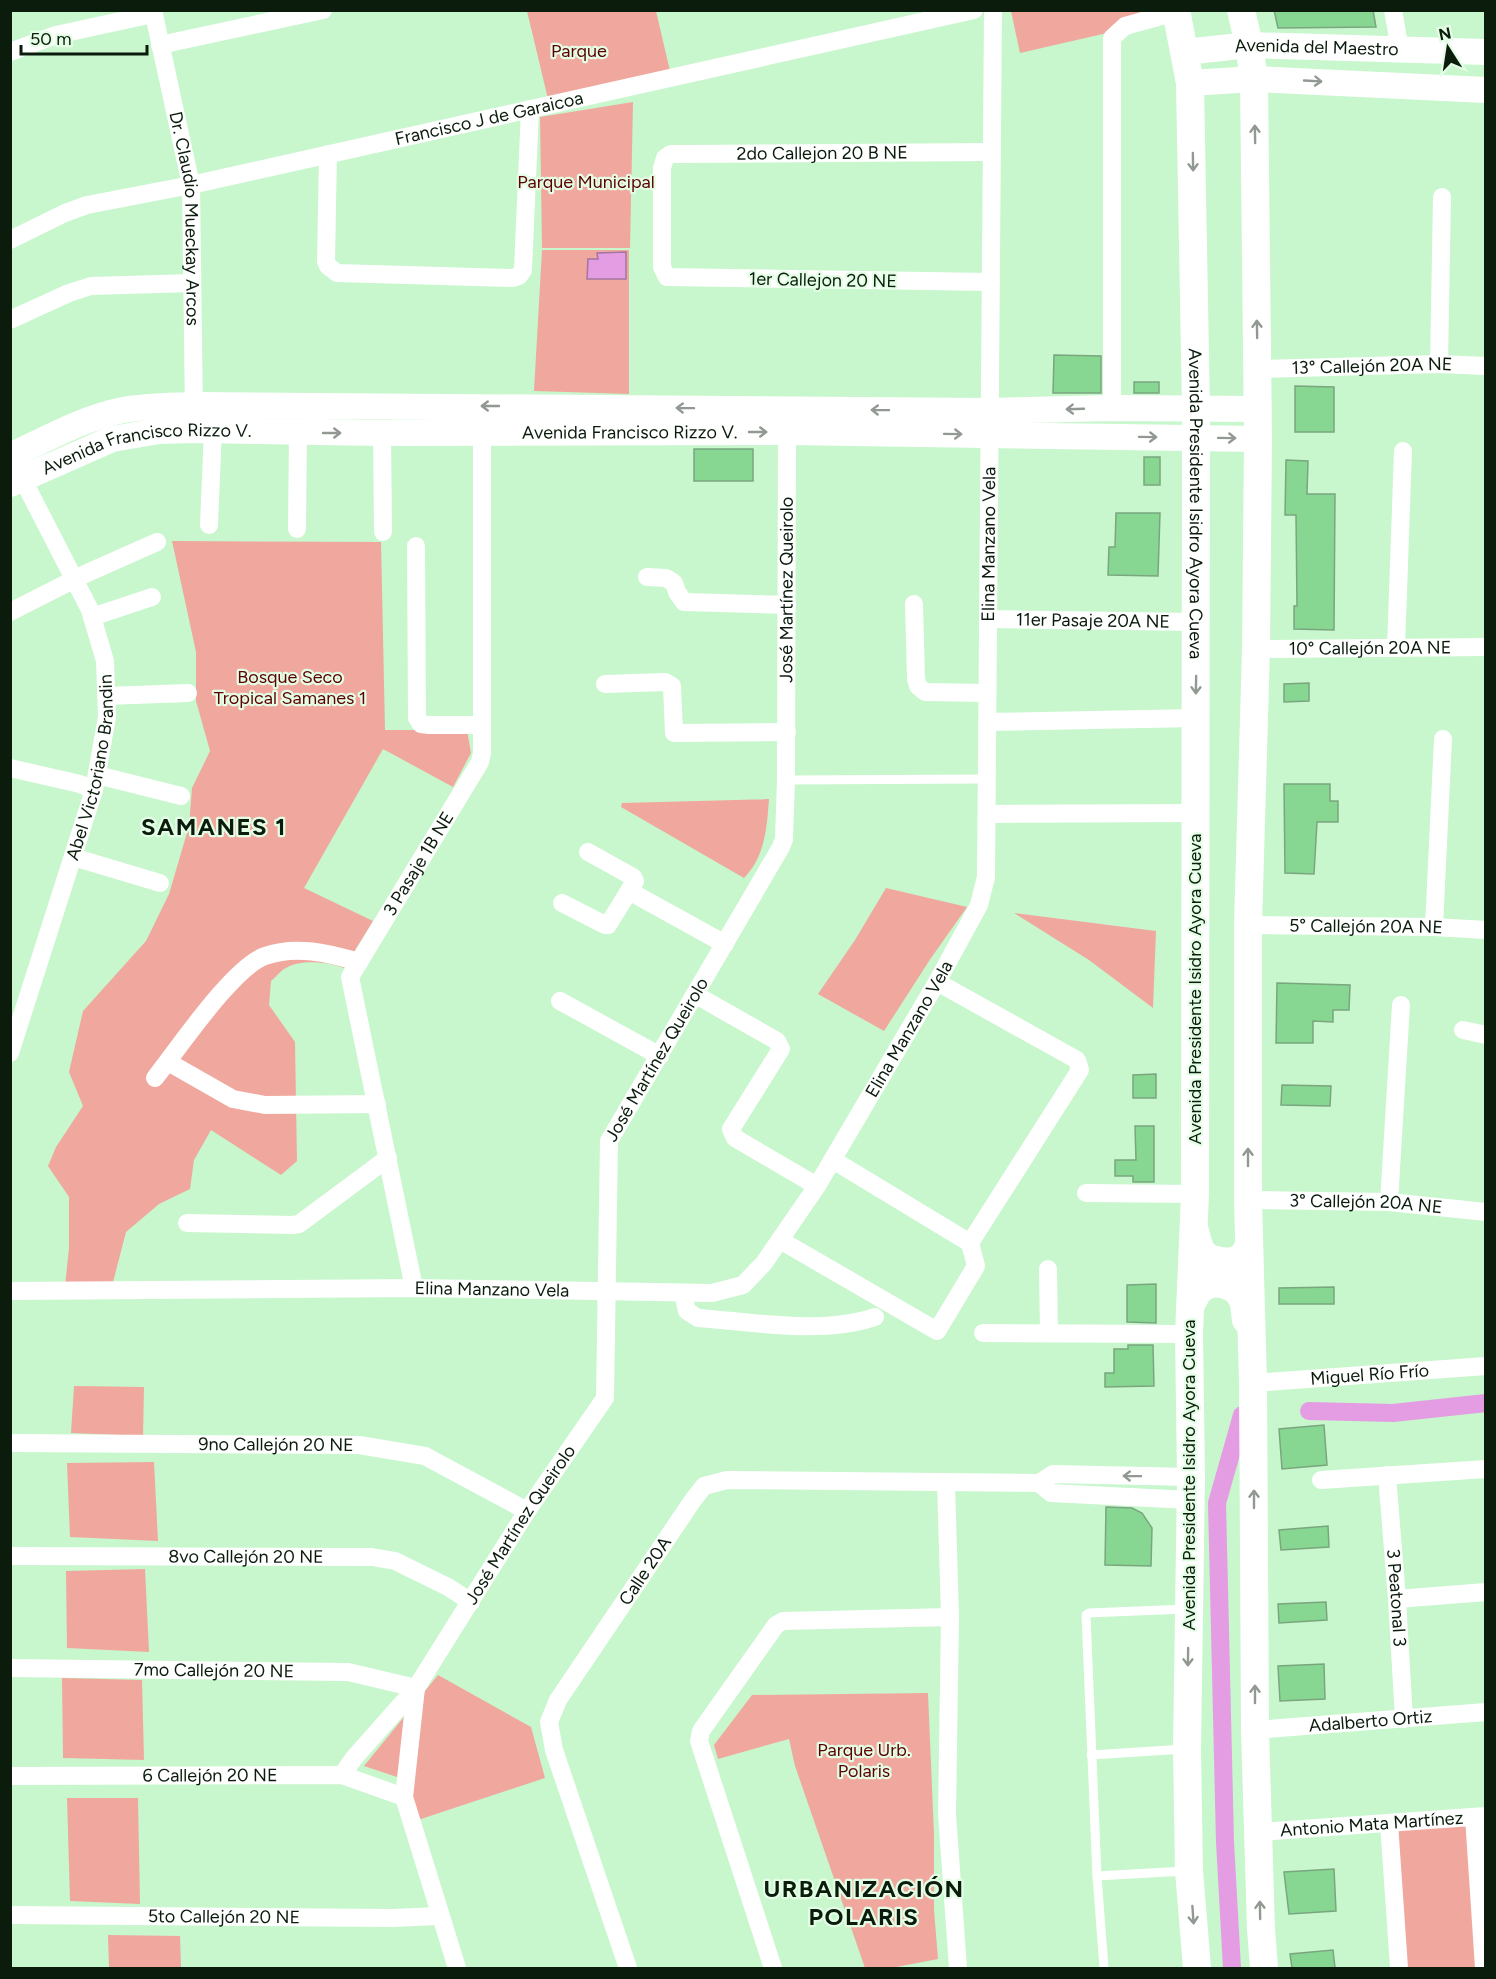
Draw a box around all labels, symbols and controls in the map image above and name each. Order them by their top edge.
scale bar [21,18,147,56]
north arrow [1418,18,1478,78]
text: N [1437,23,1453,44]
text: 50 m [30,28,72,50]
street label: Avenida del Maestro [1233,34,1399,60]
park label: Parque [551,40,607,62]
one-way arrow [1302,76,1322,87]
street label: Francisco J de Garaicoa [393,87,585,150]
street label: Dr. Claudio Mueckay Arcos [164,109,204,326]
one-way arrow [1249,125,1261,145]
street label: 2do Callejon 20 B NE [736,142,908,165]
one-way arrow [1187,152,1199,172]
park label: Parque Municipal [517,171,655,193]
street label: 1er Callejon 20 NE [749,268,897,292]
one-way arrow [1251,320,1263,340]
street label: Avenida Presidente Isidro Ayora Cueva [1184,348,1207,659]
street label: 13° Callejón 20A NE [1291,353,1453,379]
one-way arrow [480,400,500,412]
one-way arrow [675,402,695,414]
one-way arrow [1065,403,1085,415]
one-way arrow [870,404,890,416]
street label: Avenida Francisco Rizzo V. [39,419,252,479]
street label: Avenida Francisco Rizzo V. [522,421,738,444]
one-way arrow [747,426,767,438]
one-way arrow [321,427,341,438]
one-way arrow [942,428,962,440]
one-way arrow [1137,431,1157,443]
one-way arrow [1217,433,1237,444]
street label: Elina Manzano Vela [977,467,1000,622]
street label: José Martínez Queirolo [775,497,798,683]
street label: 11er Pasaje 20A NE [1016,608,1170,633]
street label: 10° Callejón 20A NE [1289,636,1451,660]
park label: Bosque Seco Tropical Samanes 1 [214,666,366,709]
street label: Abel Victoriano Brandin [61,674,118,863]
one-way arrow [1190,675,1202,695]
street label: 3 Pasaje 1B NE [379,808,458,920]
district label: SAMANES 1 [141,812,287,841]
street label: Avenida Presidente Isidro Ayora Cueva [1184,834,1206,1144]
street label: 5° Callejón 20A NE [1289,914,1444,939]
street label: Elina Manzano Vela [861,957,958,1101]
street label: José Martínez Queirolo [600,974,713,1145]
one-way arrow [1242,1148,1254,1168]
street label: 3° Callejón 20A NE [1289,1190,1444,1218]
street label: Elina Manzano Vela [414,1277,570,1302]
street label: Avenida Presidente Isidro Ayora Cueva [1178,1320,1200,1630]
street label: Miguel Río Frío [1310,1359,1430,1390]
street label: 9no Callejón 20 NE [198,1433,354,1456]
street label: José Martínez Queirolo [460,1441,580,1609]
one-way arrow [1123,1470,1143,1482]
one-way arrow [1248,1490,1260,1510]
street label: Calle 20A [614,1532,676,1610]
street label: 8vo Callejón 20 NE [168,1545,324,1568]
street label: 3 Peatonal 3 [1382,1548,1411,1647]
one-way arrow [1182,1647,1194,1667]
street label: 7mo Callejón 20 NE [134,1658,294,1682]
one-way arrow [1249,1685,1261,1705]
street label: Adalberto Ortiz [1308,1705,1433,1737]
park label: Parque Urb. Polaris [817,1739,911,1782]
street label: 6 Callejón 20 NE [142,1764,278,1787]
street label: Antonio Mata Martínez [1279,1807,1464,1841]
district label: URBANIZACIÓN POLARIS [763,1874,965,1931]
one-way arrow [1255,1901,1266,1921]
one-way arrow [1188,1904,1199,1924]
street label: 5to Callejón 20 NE [148,1905,300,1928]

